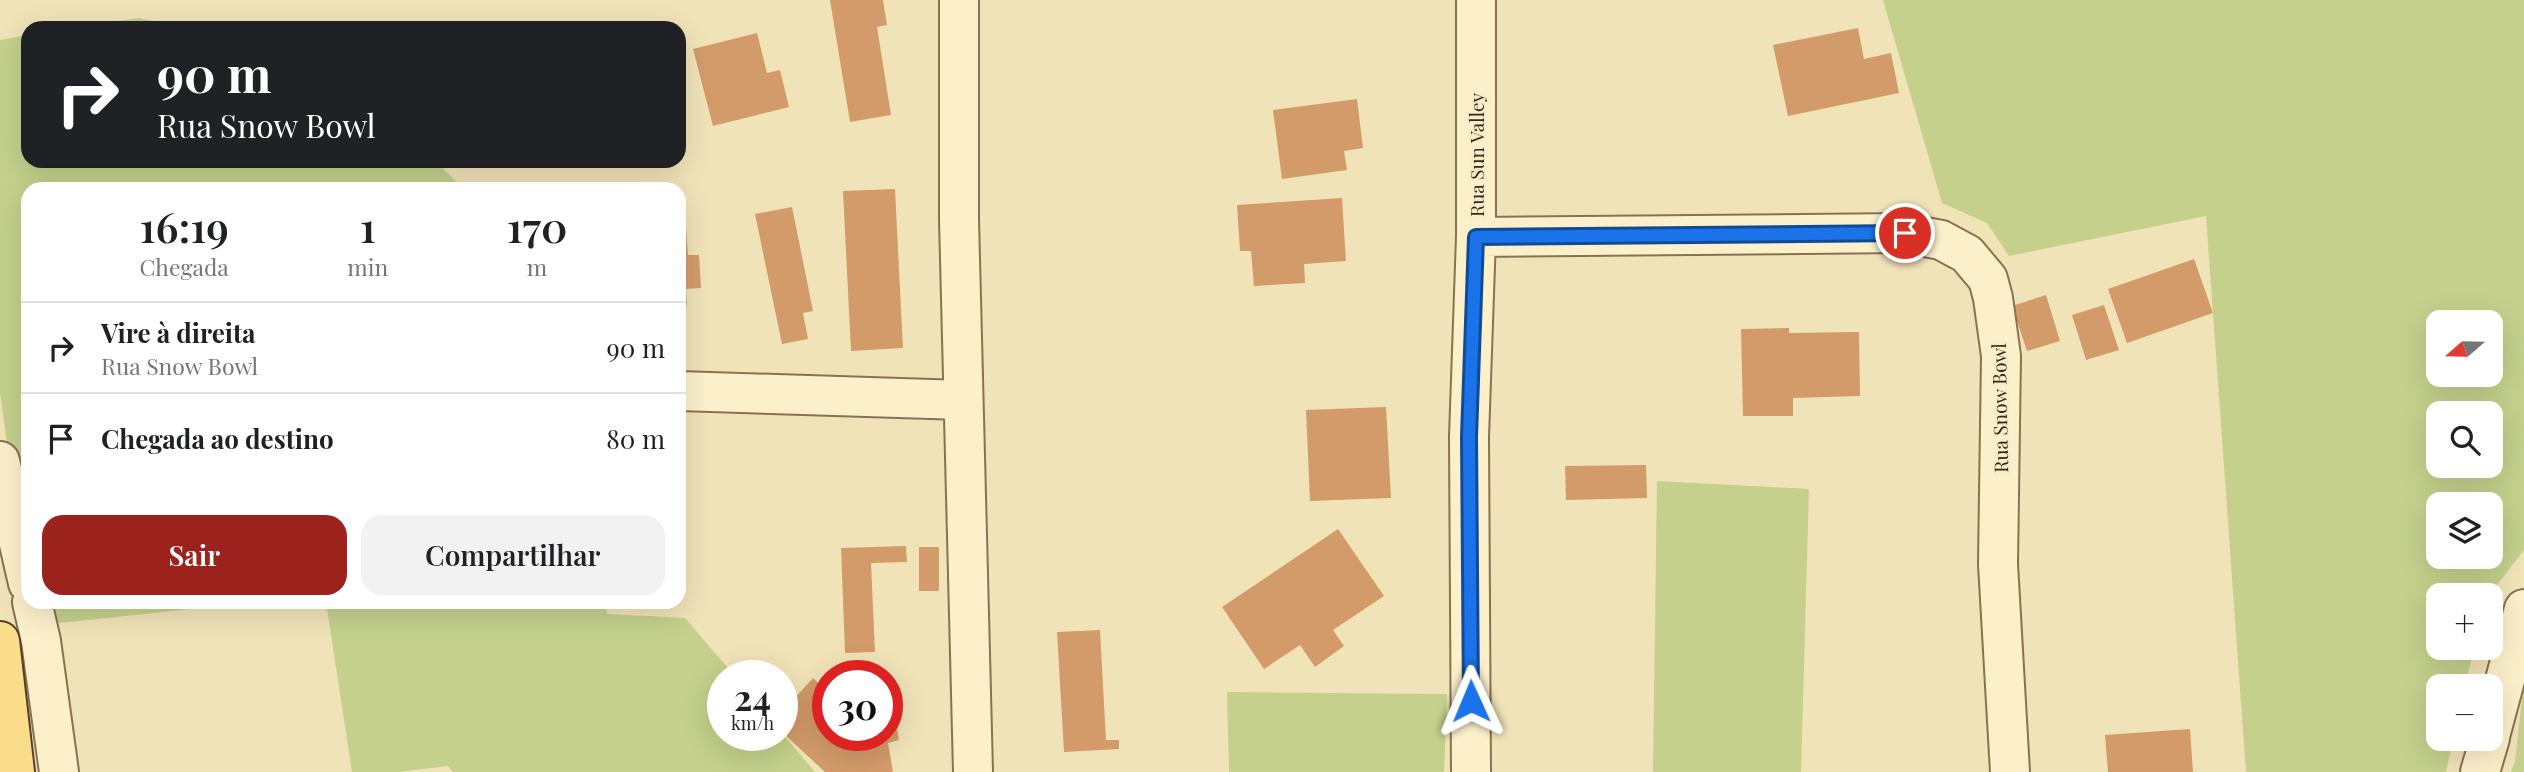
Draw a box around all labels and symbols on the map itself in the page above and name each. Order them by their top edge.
street label: Rua Sun Valley [1463,93,1489,217]
pin [1875,203,1935,263]
north arrow [2426,310,2502,387]
street label: Rua Snow Bowl [1985,342,2013,473]
speed limit sign: 30 [812,660,903,751]
position arrow [1434,664,1508,738]

